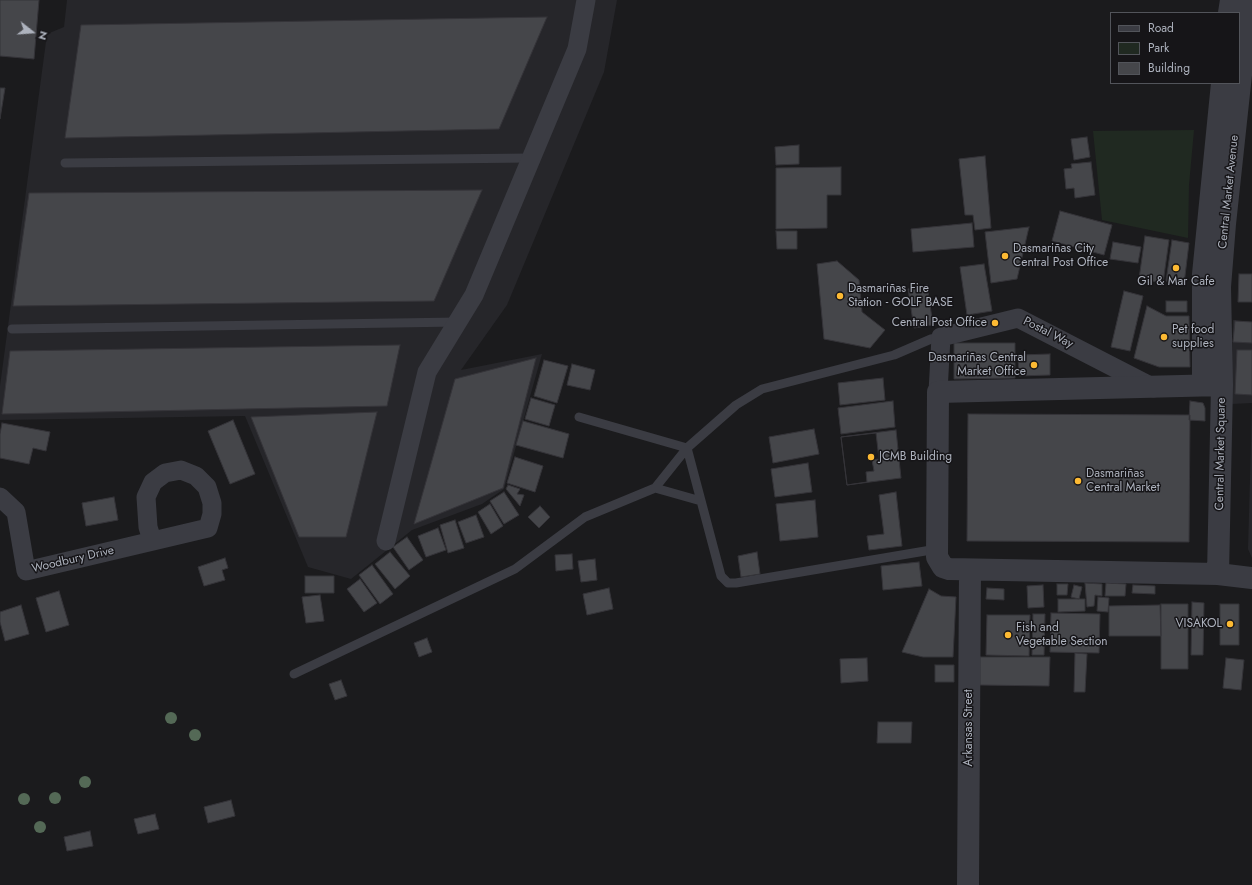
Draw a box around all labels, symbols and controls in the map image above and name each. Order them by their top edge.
north arrow [12,12,52,52]
legend [1110,12,1240,84]
text: Road [1148,19,1174,37]
text: N [35,29,52,42]
text: Park [1148,39,1169,57]
text: Building [1148,59,1190,77]
street label: Central Market Avenue [1216,134,1242,250]
place label: Dasmariñas City Central Post Office [1013,242,1108,270]
marker: Dasmariñas City Central Post Office [1000,251,1010,261]
marker: Gil & Mar Cafe [1171,263,1181,273]
place label: Gil & Mar Cafe [1137,275,1215,289]
place label: Dasmariñas Fire Station - GOLF BASE [848,282,953,310]
marker: Dasmariñas Fire Station - GOLF BASE [835,291,845,301]
street label: Postal Way [1021,314,1075,352]
place label: Central Post Office [892,316,987,330]
marker: Central Post Office [990,318,1000,328]
place label: Pet food supplies [1172,323,1214,351]
marker: Pet food supplies [1159,332,1169,342]
place label: Dasmariñas Central Market Office [928,351,1026,379]
marker: Dasmariñas Central Market Office [1029,360,1039,370]
street label: Central Market Square [1213,397,1229,511]
place label: JCMB Building [879,450,952,464]
marker: JCMB Building [866,452,876,462]
place label: Dasmariñas Central Market [1086,467,1160,495]
marker: Dasmariñas Central Market [1073,476,1083,486]
street label: Woodbury Drive [30,544,116,576]
place label: VISAKOL [1176,617,1222,631]
marker: VISAKOL [1225,619,1235,629]
place label: Fish and Vegetable Section [1016,621,1108,649]
marker: Fish and Vegetable Section [1003,630,1013,640]
street label: Arkansas Street [962,689,976,767]

